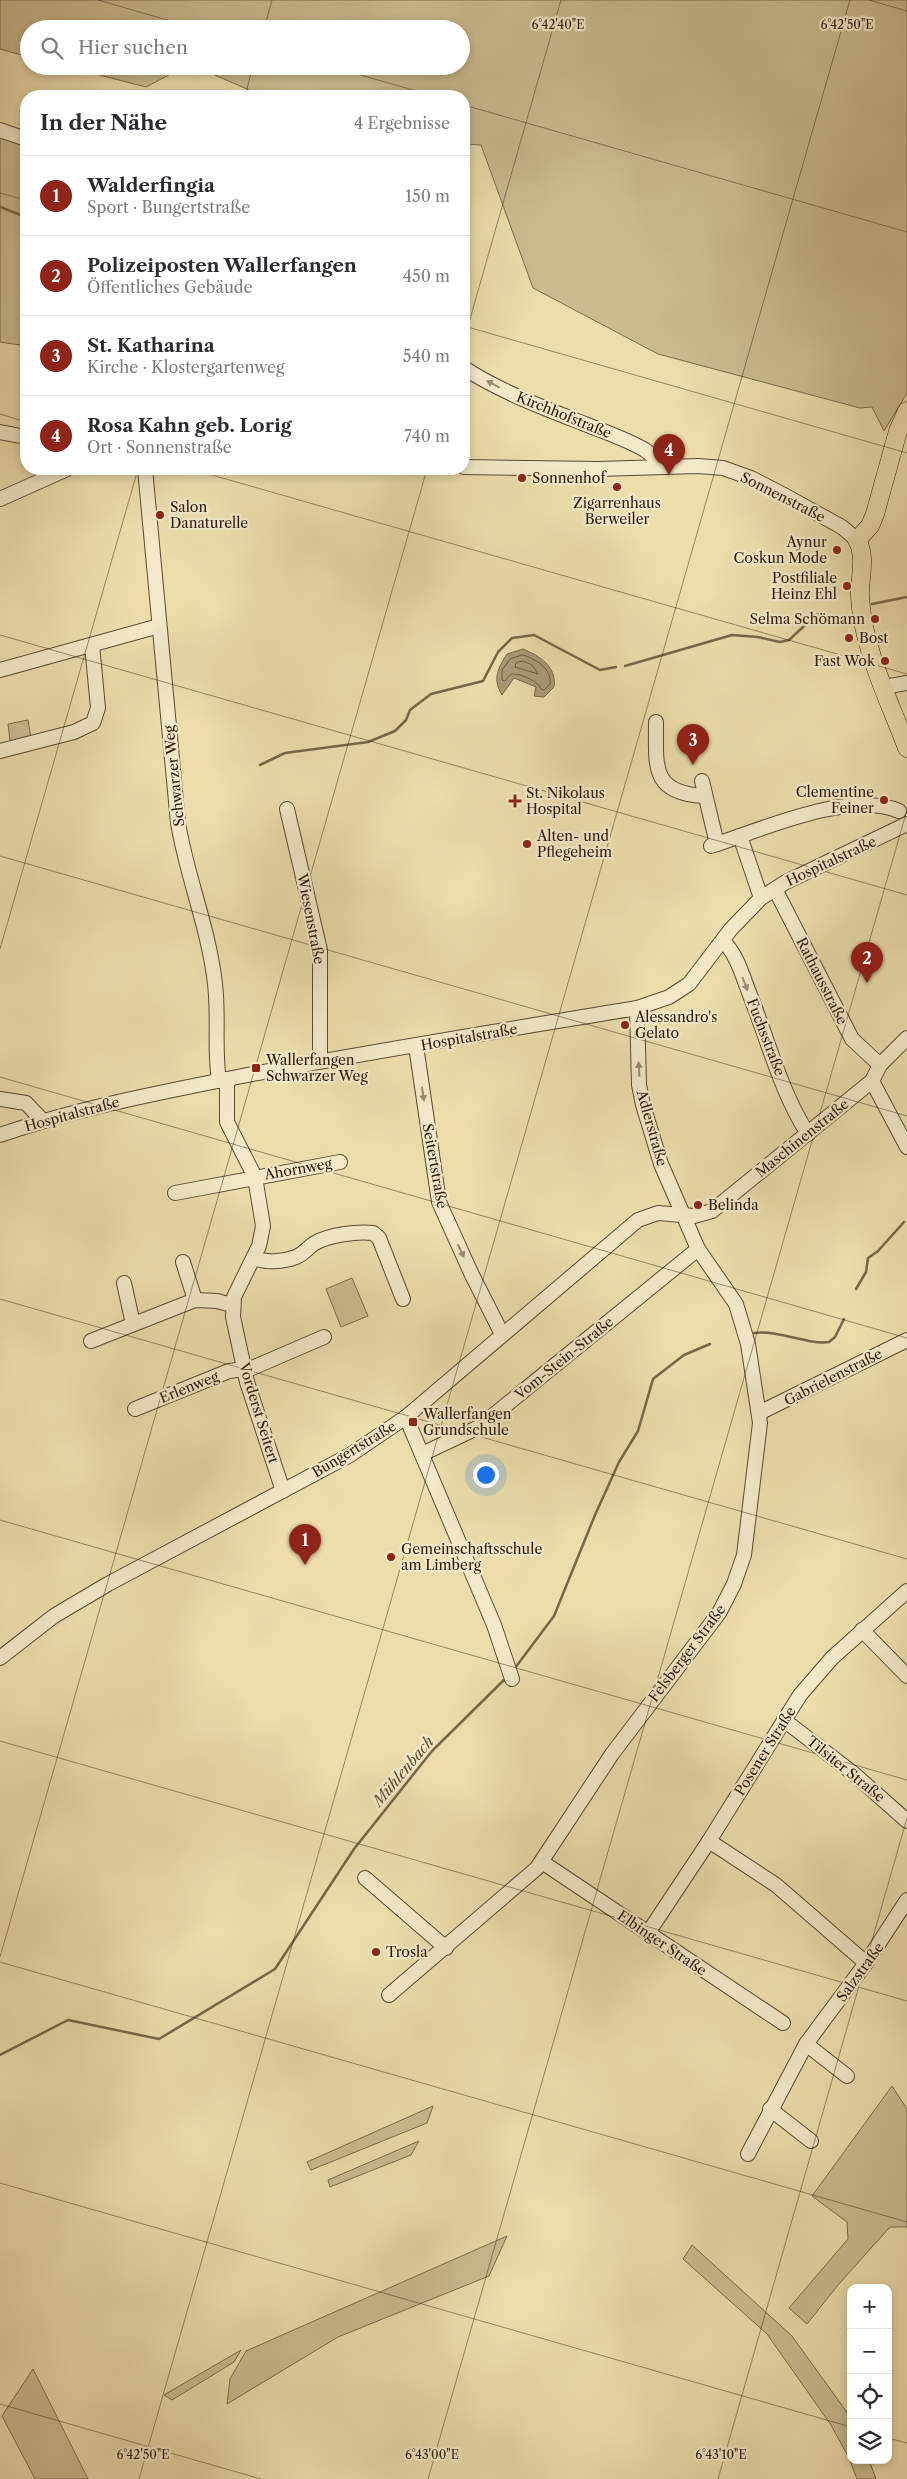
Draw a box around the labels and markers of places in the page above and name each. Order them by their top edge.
pin: 4 [653,434,685,475]
place label: Sonnenhof [532,469,607,487]
marker: Sonnenhof [516,472,528,484]
marker: Zigarrenhaus Berweiler [611,481,623,493]
place label: Zigarrenhaus Berweiler [573,494,661,528]
place label: Salon Danaturelle [170,498,248,532]
marker: Salon Danaturelle [154,509,166,521]
place label: Aynur Coskun Mode [734,533,827,567]
marker: Aynur Coskun Mode [831,544,843,556]
place label: Postfiliale Heinz Ehl [771,569,837,603]
marker: Postfiliale Heinz Ehl [841,580,853,592]
place label: Selma Schömann [750,610,865,628]
marker: Selma Schömann [869,613,881,625]
place label: Bost [859,629,888,647]
marker: Bost [843,632,855,644]
place label: Fast Wok [814,652,876,670]
marker: Fast Wok [879,655,891,667]
pin: 3 [677,724,709,765]
place label: Clementine Feiner [796,783,874,817]
place label: St. Nikolaus Hospital [526,784,605,818]
marker: St. Nikolaus Hospital [508,794,522,808]
marker: Clementine Feiner [878,794,890,806]
place label: Alten- und Pflegeheim [536,827,612,861]
marker: Alten- und Pflegeheim [521,838,533,850]
pin: 2 [851,942,883,983]
place label: Alessandro's Gelato [634,1008,717,1042]
marker: Alessandro's Gelato [619,1019,631,1031]
place label: Wallerfangen Schwarzer Weg [265,1051,368,1085]
marker: Wallerfangen Schwarzer Weg [250,1062,262,1074]
place label: Belinda [708,1196,759,1214]
marker: Belinda [692,1199,704,1211]
place label: Wallerfangen Grundschule [422,1405,512,1439]
marker: Wallerfangen Grundschule [407,1416,419,1428]
pin: 1 [289,1524,321,1565]
place label: Gemeinschaftsschule am Limberg [401,1540,542,1574]
marker: Gemeinschaftsschule am Limberg [385,1551,397,1563]
place label: Trosla [386,1943,428,1961]
marker: Trosla [370,1946,382,1958]

